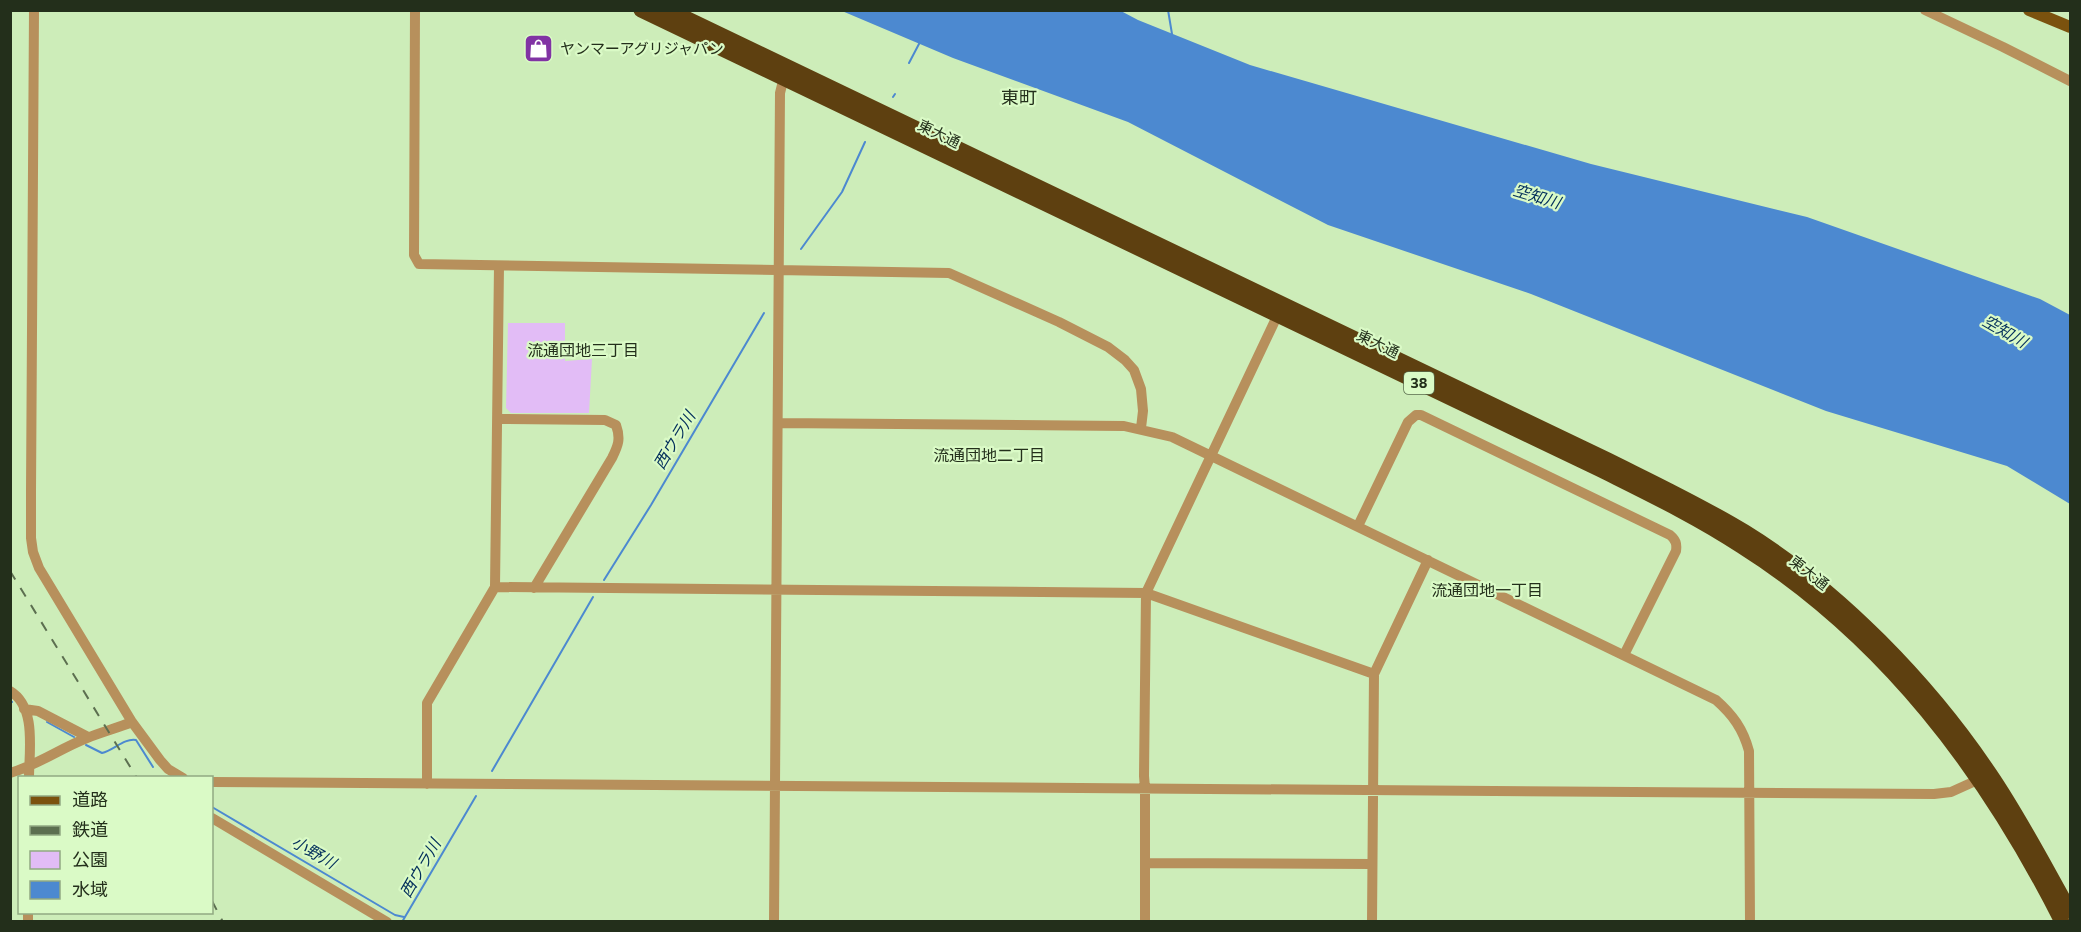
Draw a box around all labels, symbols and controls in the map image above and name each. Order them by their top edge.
shop icon: ヤンマーアグリジャパン [523,33,555,65]
place label: ヤンマーアグリジャパン [560,39,724,57]
district label: 東町 [1001,86,1037,108]
street label: 東大通 [915,115,964,151]
water label: 空知川 [1511,179,1565,212]
water label: 空知川 [1980,310,2033,352]
street label: 東大通 [1354,325,1403,361]
district label: 流通団地三丁目 [527,340,639,359]
road number: 38 [1404,372,1434,394]
water label: 西ウラ川 [649,406,699,472]
district label: 流通団地二丁目 [933,445,1045,464]
street label: 東大通 [1786,551,1833,593]
district label: 流通団地一丁目 [1431,580,1543,599]
legend [18,776,213,914]
text: 道路 [72,788,108,810]
text: 鉄道 [72,818,108,840]
water label: 小野川 [289,831,342,873]
water label: 西ウラ川 [395,834,445,900]
text: 公園 [72,848,108,870]
text: 水域 [72,878,108,900]

